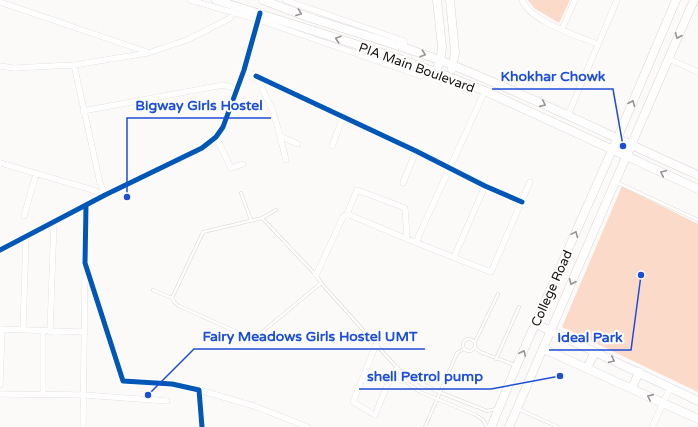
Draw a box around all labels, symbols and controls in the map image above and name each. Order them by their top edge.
one-way arrow [296,9,303,17]
one-way arrow [675,32,683,39]
one-way arrow [334,35,341,44]
street label: PIA Main Boulevard [356,40,477,96]
one-way arrow [419,49,426,58]
callout: Khokhar Chowk [492,63,613,89]
text: Khokhar Chowk [501,68,606,85]
callout: Bigway Girls Hostel [127,92,271,118]
text: Bigway Girls Hostel [135,97,263,114]
one-way arrow [538,99,546,107]
one-way arrow [628,100,636,107]
one-way arrow [659,170,667,178]
one-way arrow [570,230,578,238]
street label: College Road [528,248,576,329]
one-way arrow [569,278,577,285]
callout: Fairy Meadows Girls Hostel UMT [194,323,425,349]
callout: Ideal Park [549,324,631,350]
text: Fairy Meadows Girls Hostel UMT [203,328,418,345]
text: Ideal Park [557,329,623,346]
one-way arrow [518,349,526,357]
one-way arrow [607,355,615,363]
callout: shell Petrol pump [359,363,491,389]
text: shell Petrol pump [367,368,483,385]
one-way arrow [647,393,654,401]

